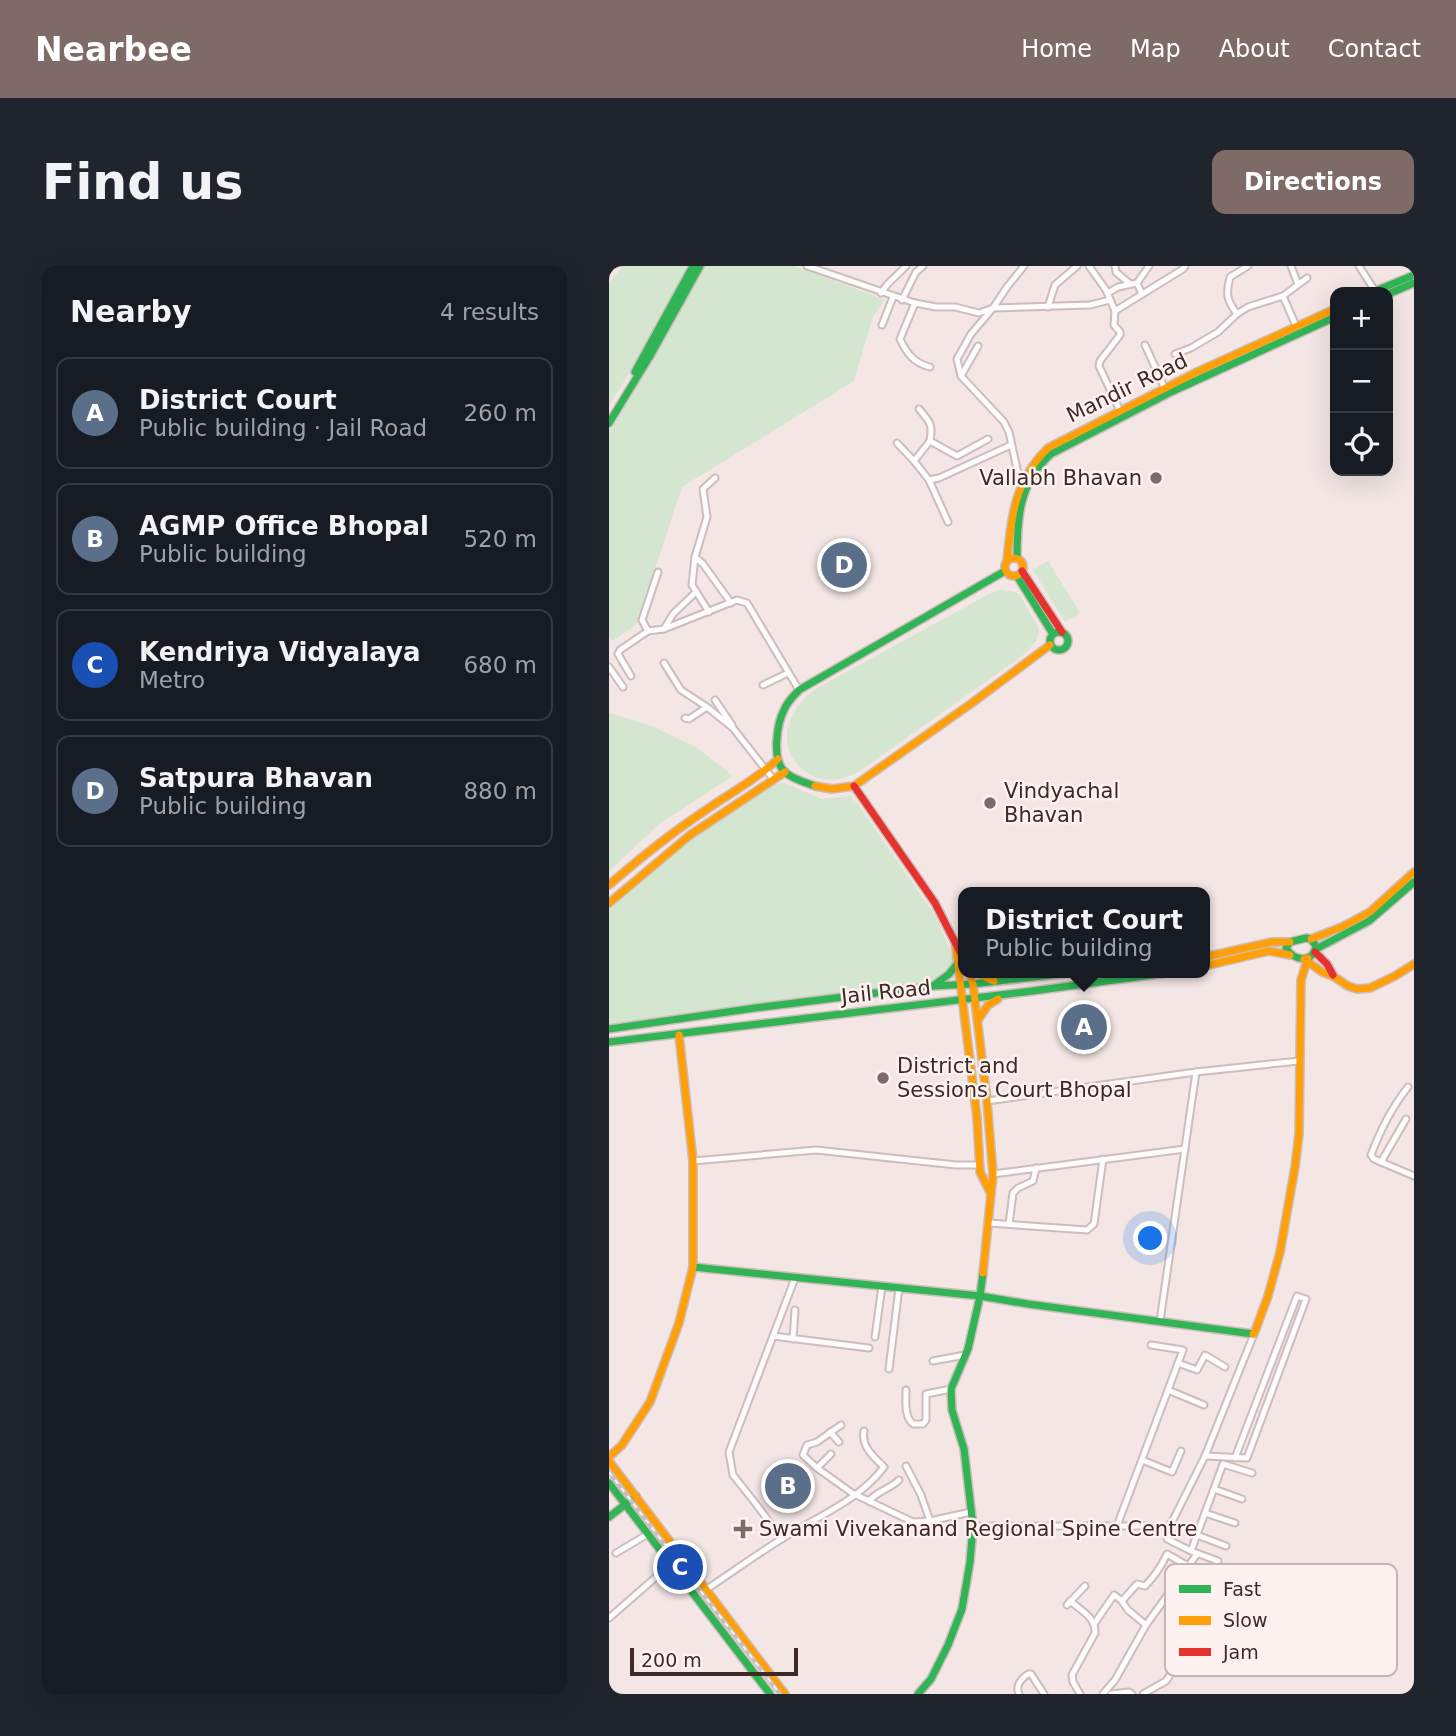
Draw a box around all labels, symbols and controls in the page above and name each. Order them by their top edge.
text: Nearbee [35,30,192,69]
text: Home [1021,35,1092,63]
text: Map [1130,35,1181,63]
text: About [1219,35,1290,63]
text: Contact [1328,35,1421,63]
button: Directions [1212,150,1414,214]
text: Find us [42,154,243,211]
map controls [1330,287,1393,476]
button: + [1330,287,1393,350]
text: Nearby [70,294,192,329]
text: 4 results [440,299,539,325]
street label: Mandir Road [1063,348,1191,428]
button: − [1330,350,1393,413]
text: District Court [139,385,337,415]
text: A [86,400,104,426]
text: 260 m [463,400,537,426]
button: locate [1330,413,1393,476]
text: Public building · Jail Road [139,415,427,441]
place label: Vallabh Bhavan [979,466,1142,490]
marker: Vallabh Bhavan [1148,470,1164,486]
text: AGMP Office Bhopal [139,511,429,541]
text: B [86,526,104,552]
text: 520 m [463,526,537,552]
pin: D [821,539,867,591]
text: Public building [139,541,307,567]
text: Kendriya Vidyalaya [139,637,421,667]
text: C [87,652,103,678]
text: 680 m [463,652,537,678]
text: Metro [139,667,205,693]
text: Satpura Bhavan [139,763,373,793]
text: D [85,778,105,804]
text: 880 m [463,778,537,804]
place label: Vindyachal Bhavan [1004,779,1119,827]
text: Public building [139,793,307,819]
marker: Vindyachal Bhavan [982,795,998,811]
popup [958,887,1210,978]
text: District Court [985,905,1183,935]
text: Public building [985,935,1153,961]
street label: Jail Road [838,975,932,1009]
pin: A [1061,1001,1107,1053]
place label: District and Sessions Court Bhopal [897,1054,1132,1102]
marker: District and Sessions Court Bhopal [875,1070,891,1086]
your location [1133,1221,1167,1255]
pin: B [765,1460,811,1512]
place label: Swami Vivekanand Regional Spine Centre [759,1517,1197,1541]
marker: Swami Vivekanand Regional Spine Centre [733,1519,753,1539]
pin: C [657,1541,703,1593]
legend [1165,1564,1397,1676]
text: Fast [1223,1578,1261,1600]
text: Slow [1223,1609,1268,1631]
text: Jam [1222,1641,1259,1663]
scale bar [630,1645,798,1677]
text: 200 m [641,1649,702,1671]

